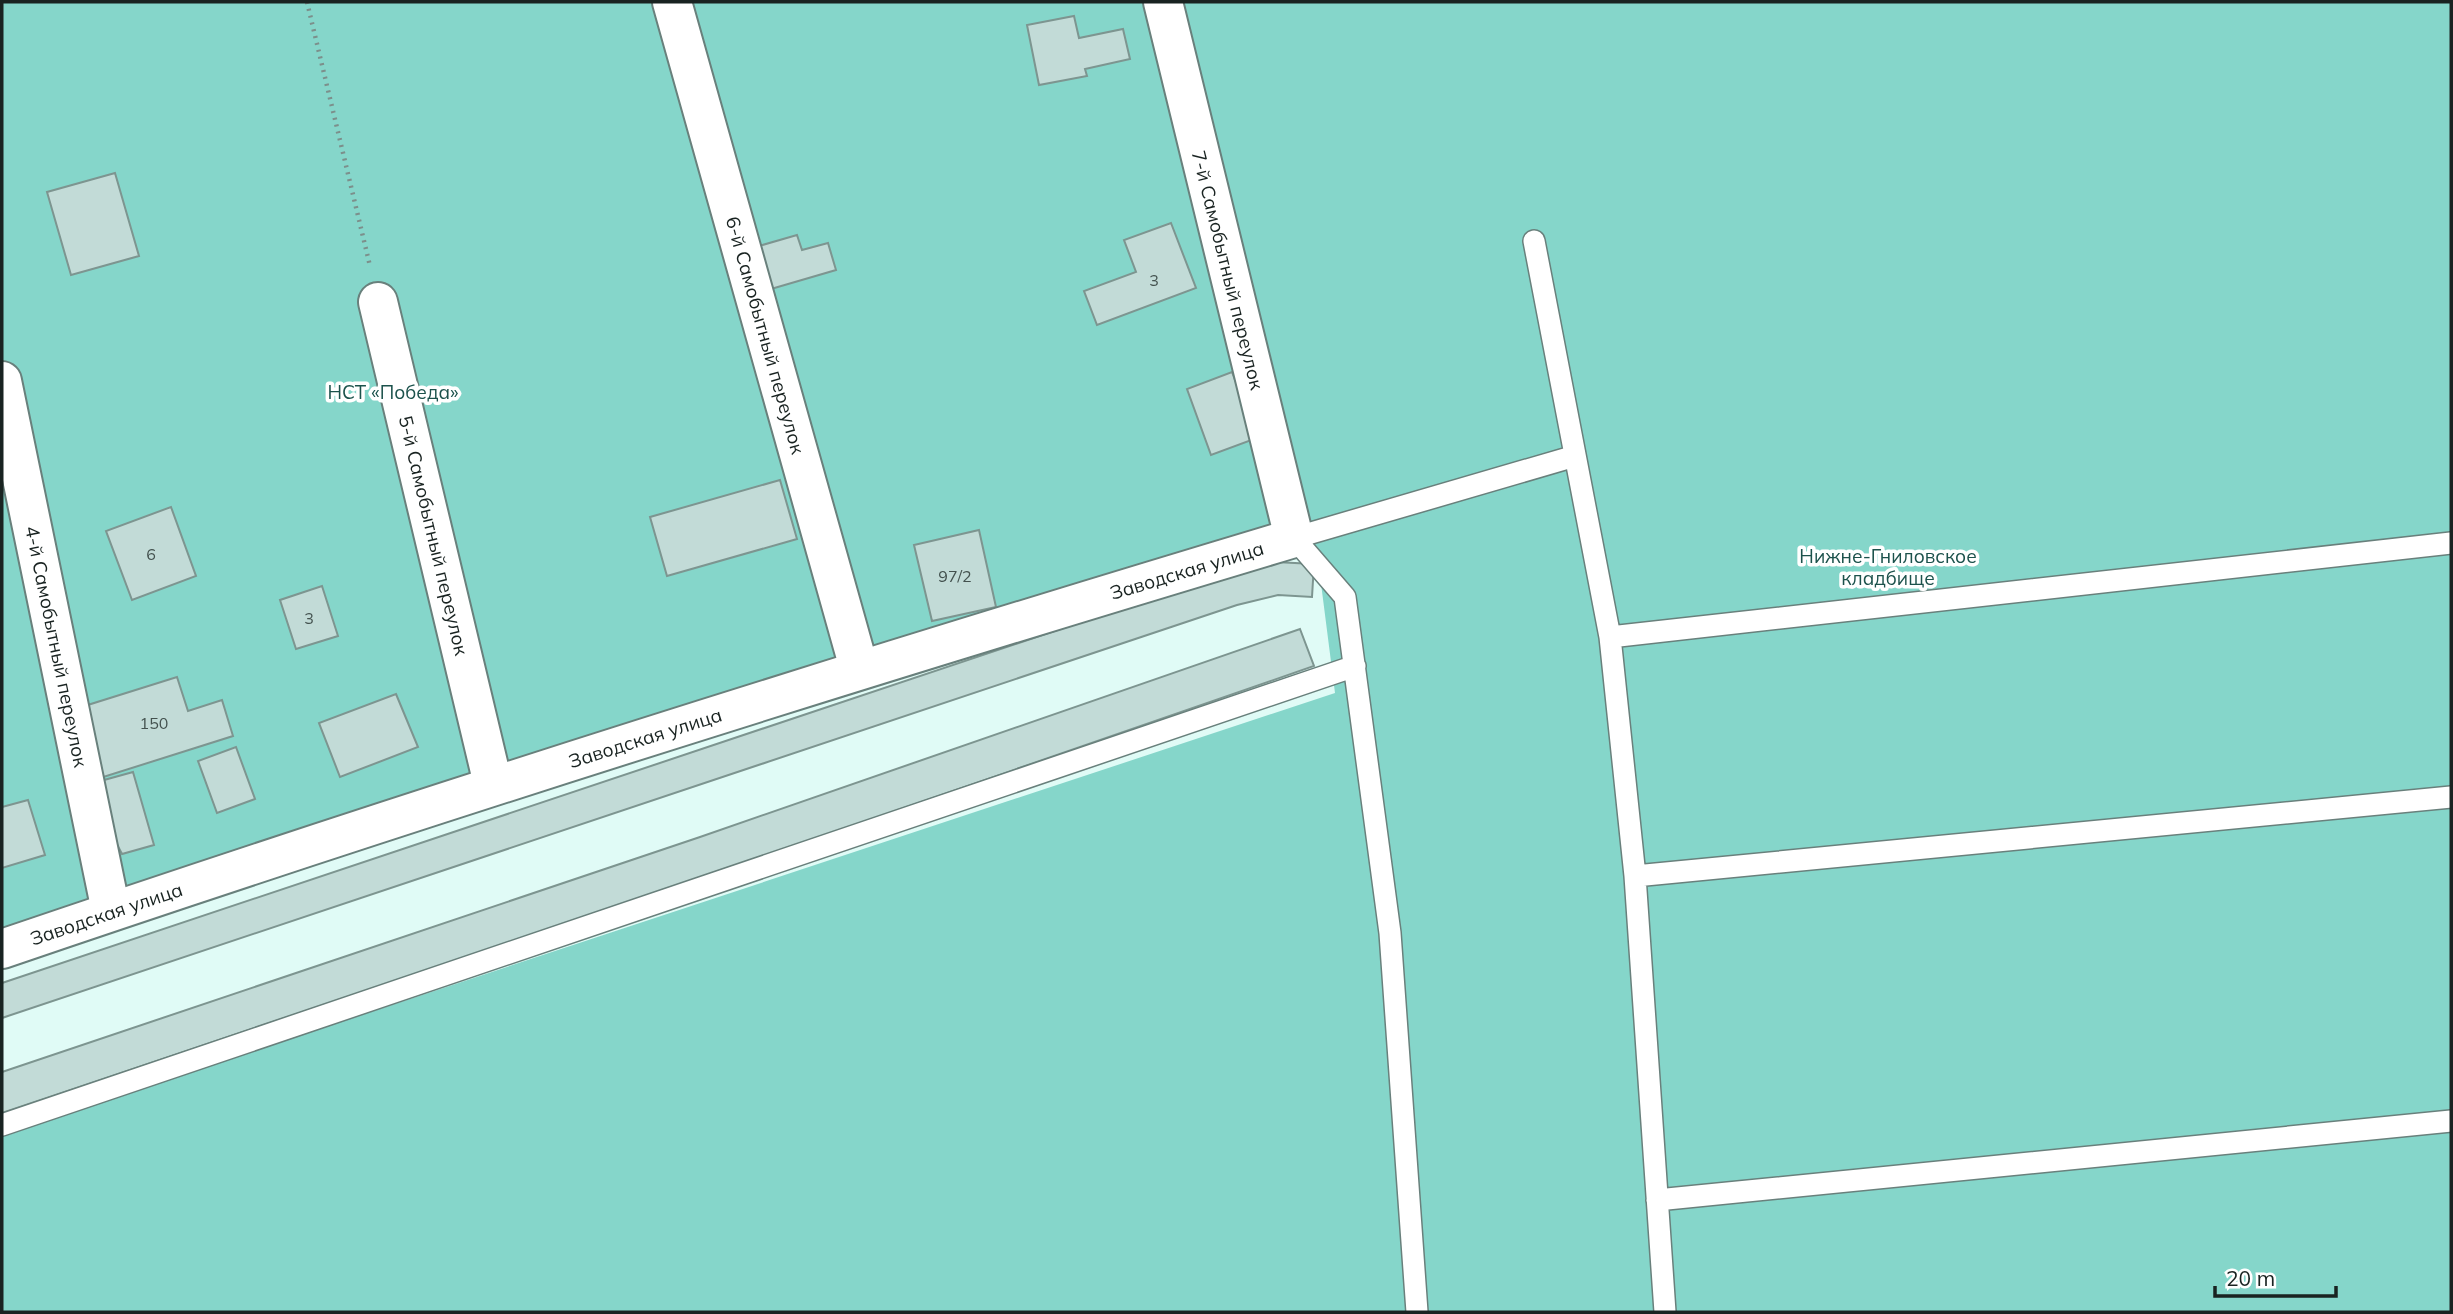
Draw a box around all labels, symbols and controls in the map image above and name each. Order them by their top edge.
street label: 7-й Самобытный переулок [1187,148,1270,393]
street label: 6-й Самобытный переулок [721,214,811,457]
house number: 3 [1149,270,1159,290]
park label: НСТ «Победа» [327,380,459,404]
street label: 5-й Самобытный переулок [394,413,474,658]
street label: 4-й Самобытный переулок [20,524,93,770]
street label: Заводская улица [1107,536,1267,605]
house number: 6 [146,544,156,564]
park label: Нижне-Гниловское кладбище [1799,544,1977,590]
house number: 97/2 [938,566,972,586]
house number: 3 [304,608,314,628]
street label: Заводская улица [566,702,725,773]
house number: 150 [140,713,168,733]
street label: Заводская улица [27,877,186,951]
scale bar [2215,1254,2336,1298]
text: 20 m [2226,1265,2275,1291]

